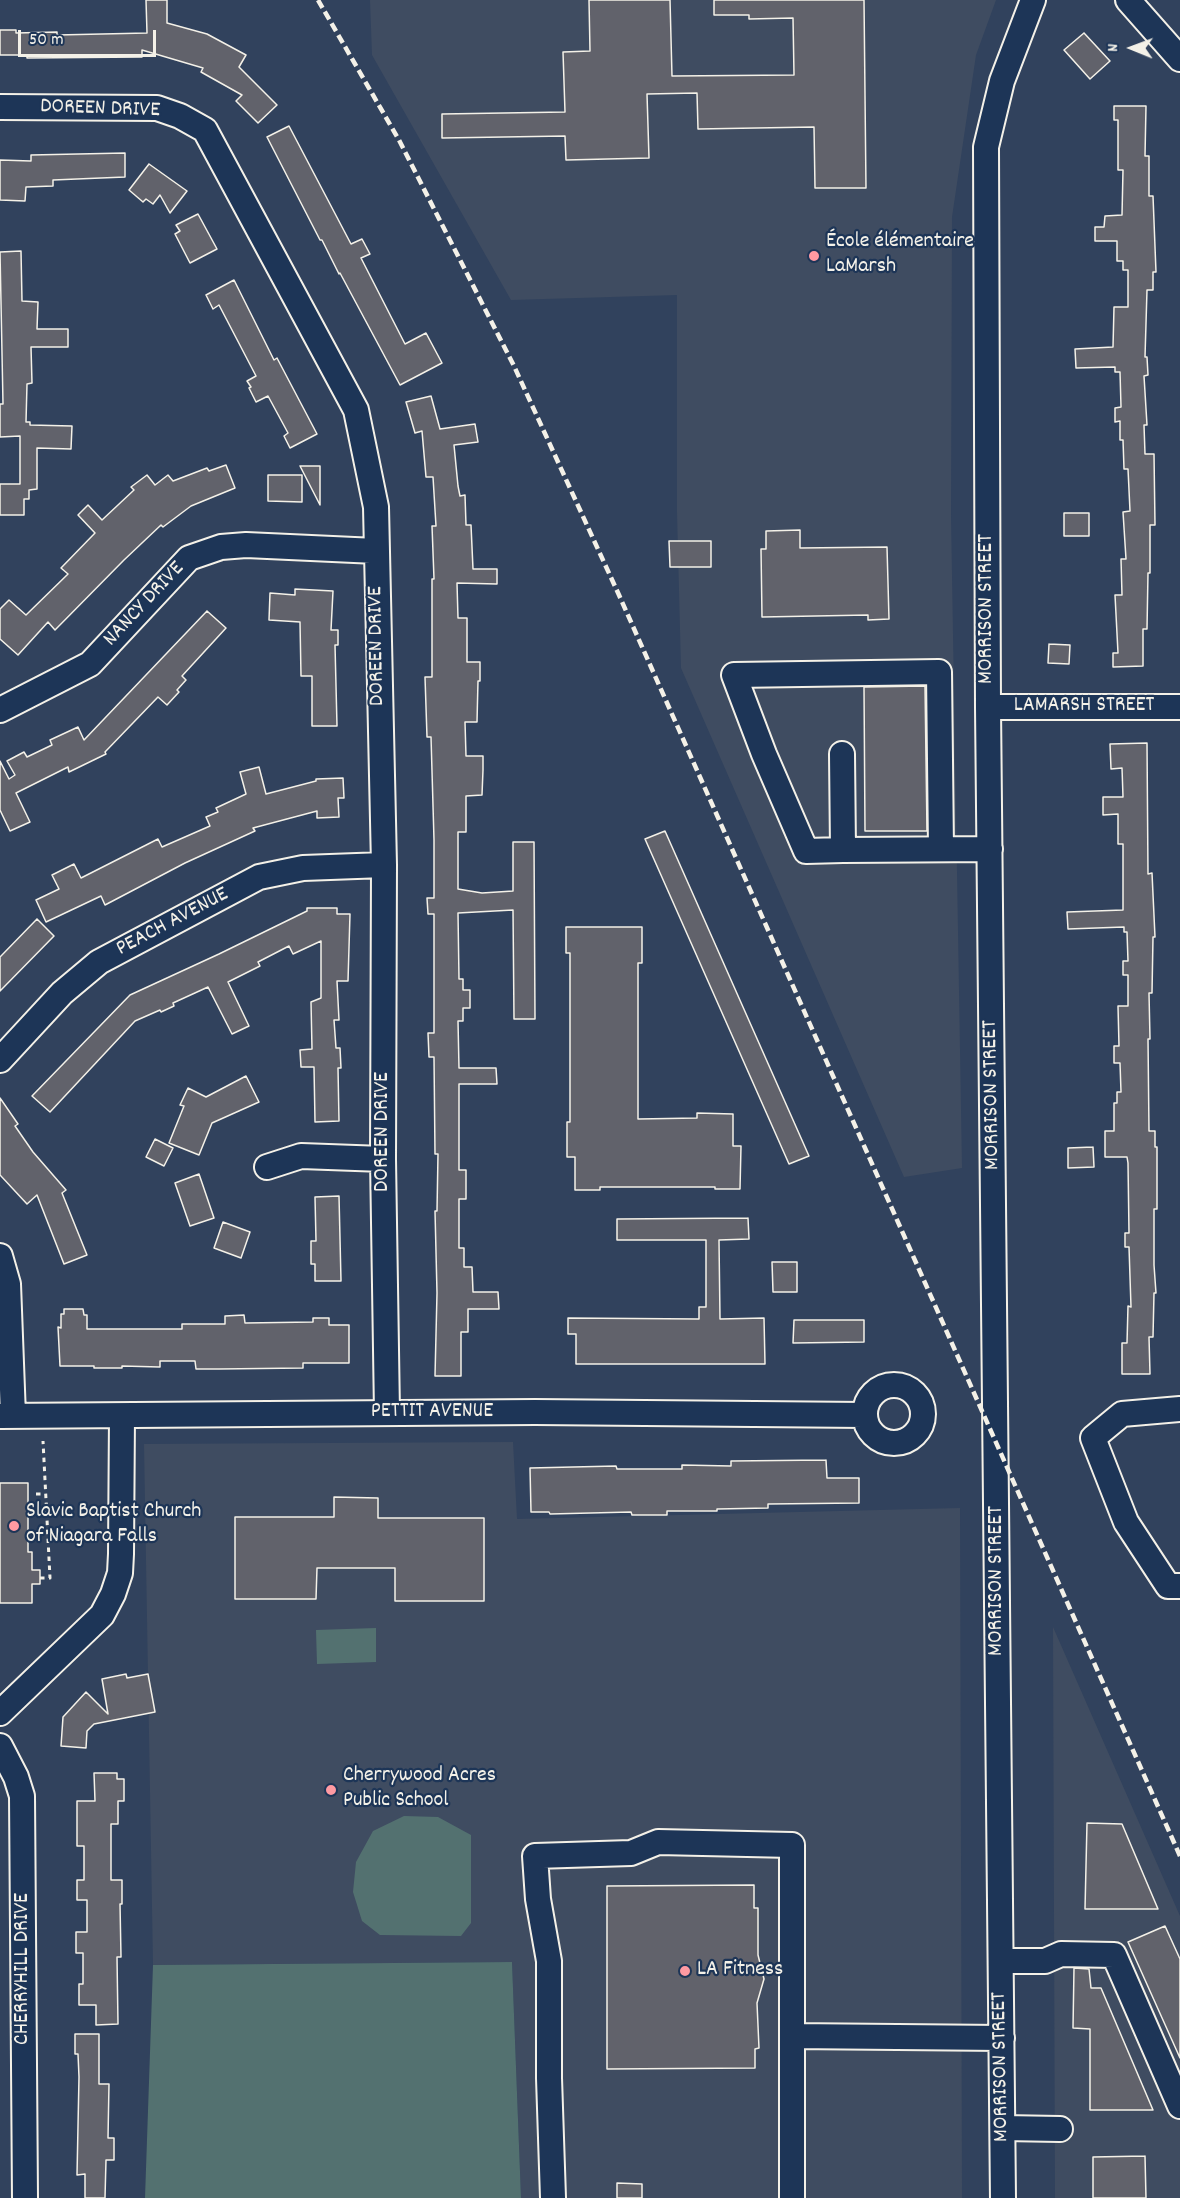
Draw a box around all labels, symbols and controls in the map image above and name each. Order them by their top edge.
scale bar [21,18,159,56]
north arrow [1102,18,1162,78]
text: 50 m [29,28,64,53]
text: N [1102,44,1125,52]
street label: DOREEN DRIVE [40,95,160,125]
place label: École élémentaire LaMarsh [826,230,974,282]
marker: École élémentaire LaMarsh [807,249,821,263]
street label: MORRISON STREET [975,534,1001,684]
street label: NANCY DRIVE [99,557,191,653]
street label: DOREEN DRIVE [364,586,392,706]
street label: LAMARSH STREET [1014,694,1154,720]
street label: PEACH AVENUE [112,882,234,964]
street label: MORRISON STREET [978,1020,1008,1170]
street label: DOREEN DRIVE [371,1072,397,1192]
street label: PETTIT AVENUE [371,1400,493,1426]
place label: Slavic Baptist Church of Niagara Falls [26,1500,201,1552]
street label: MORRISON STREET [985,1506,1011,1656]
marker: Slavic Baptist Church of Niagara Falls [7,1519,21,1533]
place label: Cherrywood Acres Public School [343,1764,496,1816]
marker: Cherrywood Acres Public School [324,1783,338,1797]
street label: CHERRYHILL DRIVE [11,1893,37,2045]
place label: LA Fitness [697,1958,783,1984]
marker: LA Fitness [678,1964,692,1978]
street label: MORRISON STREET [987,1992,1017,2142]

